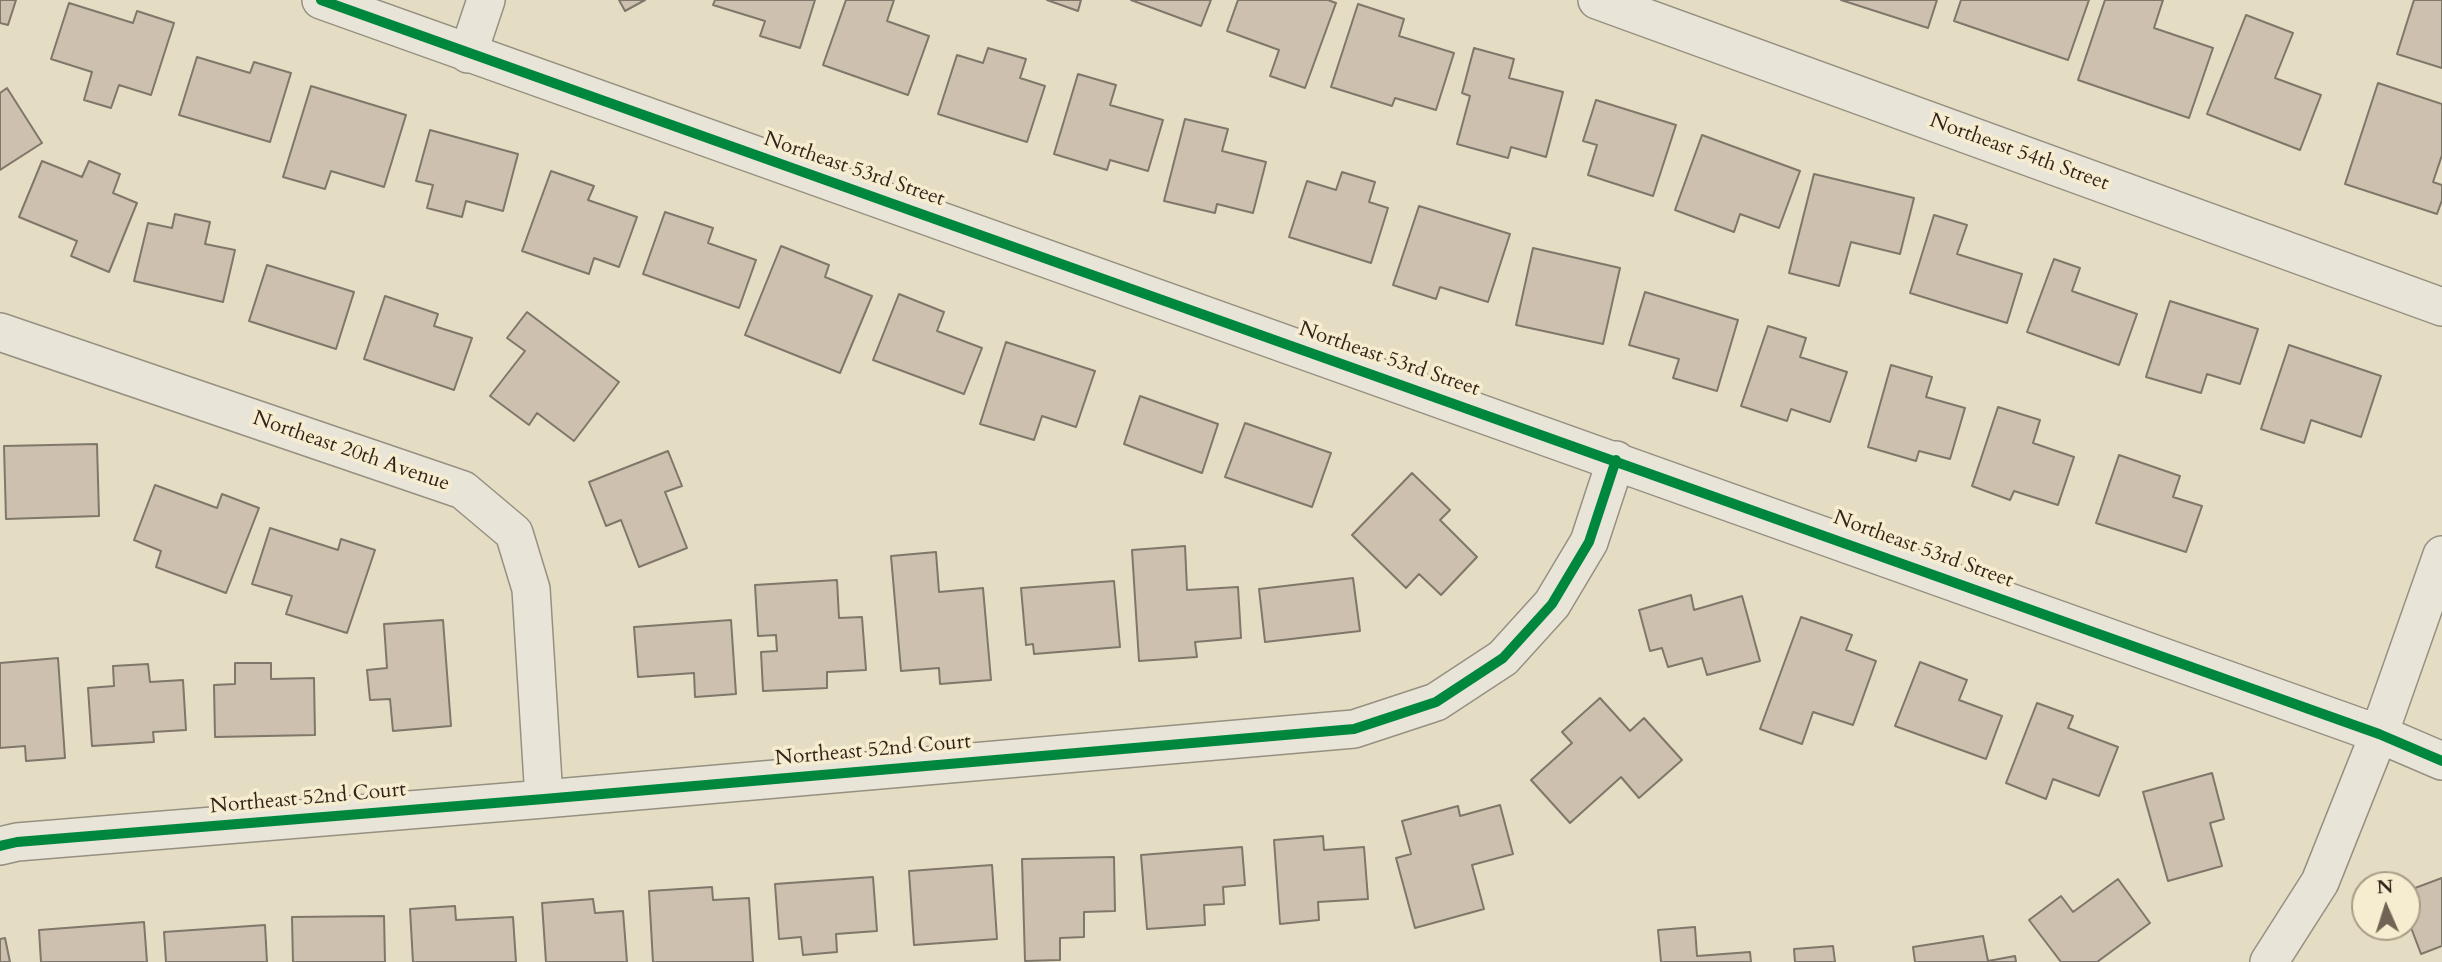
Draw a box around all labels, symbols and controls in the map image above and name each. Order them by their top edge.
street label: Northeast 54th Street [1926,109,2112,197]
street label: Northeast 53rd Street [760,127,948,213]
street label: Northeast 53rd Street [1295,317,1483,403]
street label: Northeast 20th Avenue [249,406,453,498]
street label: Northeast 53rd Street [1830,506,2016,594]
street label: Northeast 52nd Court [774,730,972,772]
street label: Northeast 52nd Court [209,778,407,820]
north arrow [2351,871,2421,941]
text: N [2376,874,2394,900]

